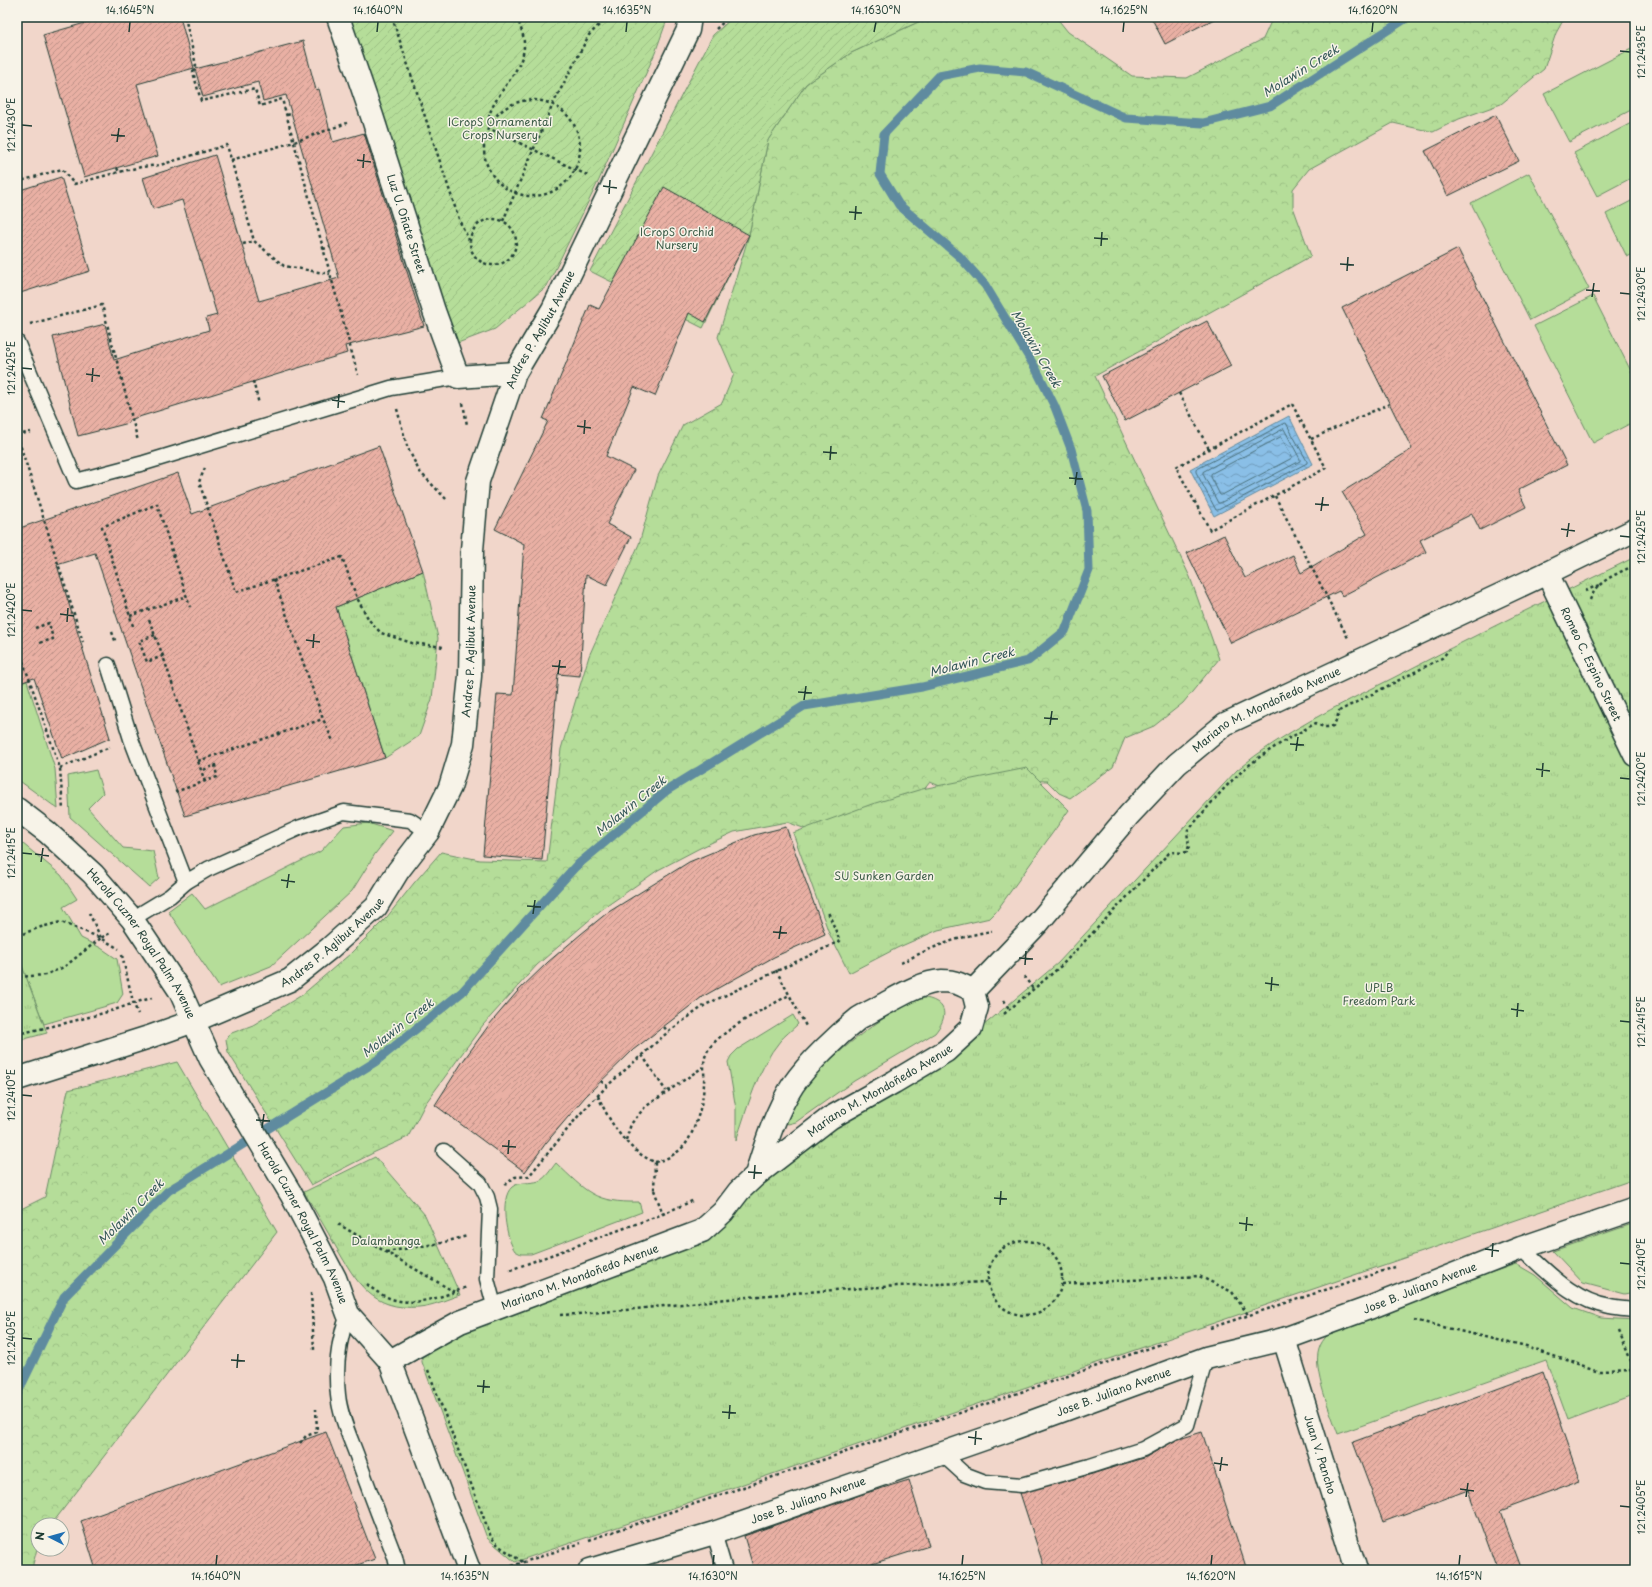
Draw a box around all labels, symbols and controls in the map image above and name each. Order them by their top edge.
text: 14.1645°N [106,2,154,17]
text: 14.1640°N [353,2,403,17]
text: 14.1635°N [603,2,651,17]
text: 14.1630°N [851,2,901,17]
text: 14.1625°N [1100,2,1148,17]
text: 14.1620°N [1348,2,1398,17]
text: 121.2435°E [1633,25,1648,79]
water label: Molawin Creek [1259,39,1343,101]
text: 121.2430°E [3,98,18,152]
park label: ICropS Ornamental Crops Nursery [448,113,552,143]
street label: Luz U. Oñate Street [383,172,431,276]
park label: ICropS Orchid Nursery [640,223,714,253]
street label: Andres P. Aglibut Avenue [501,267,579,391]
text: 121.2430°E [1633,267,1648,321]
water label: Molawin Creek [1007,306,1067,391]
text: 121.2425°E [3,341,18,395]
text: 121.2425°E [1633,510,1648,564]
text: 121.2420°E [3,583,18,637]
street label: Andres P. Aglibut Avenue [457,585,479,718]
street label: Romeo C. Espino Street [1557,604,1626,724]
water label: Molawin Creek [927,642,1017,680]
street label: Mariano M. Mondoñedo Avenue [1188,662,1343,756]
text: 121.2420°E [1633,752,1648,806]
water label: Molawin Creek [591,770,670,840]
text: 121.2415°E [3,827,18,879]
street label: Harold Cuzner Royal Palm Avenue [83,864,200,1021]
park label: SU Sunken Garden [834,867,934,884]
street label: Andres P. Aglibut Avenue [277,894,388,991]
park label: UPLB Freedom Park [1343,979,1416,1009]
water label: Molawin Creek [358,993,438,1061]
text: 121.2415°E [1633,996,1648,1048]
street label: Mariano M. Mondoñedo Avenue [803,1040,956,1141]
text: 121.2410°E [3,1069,18,1121]
street label: Harold Cuzner Royal Palm Avenue [254,1138,353,1306]
water label: Molawin Creek [93,1174,168,1248]
park label: Dalambanga [352,1232,421,1249]
text: 121.2410°E [1633,1238,1648,1290]
street label: Mariano M. Mondoñedo Avenue [498,1239,661,1314]
street label: Jose B. Juliano Avenue [1360,1257,1479,1318]
text: 121.2405°E [3,1311,18,1365]
street label: Jose B. Juliano Avenue [1053,1363,1173,1420]
street label: Juan V. Pancho [1300,1413,1341,1496]
street label: Jose B. Juliano Avenue [748,1472,868,1528]
text: 121.2405°E [1633,1480,1648,1534]
north arrow [30,1517,70,1557]
text: N [31,1530,48,1541]
text: 14.1640°N [191,1568,241,1583]
text: 14.1635°N [441,1568,489,1583]
text: 14.1630°N [688,1568,738,1583]
text: 14.1625°N [938,1568,986,1583]
text: 14.1620°N [1186,1568,1236,1583]
text: 14.1615°N [1436,1568,1482,1583]

